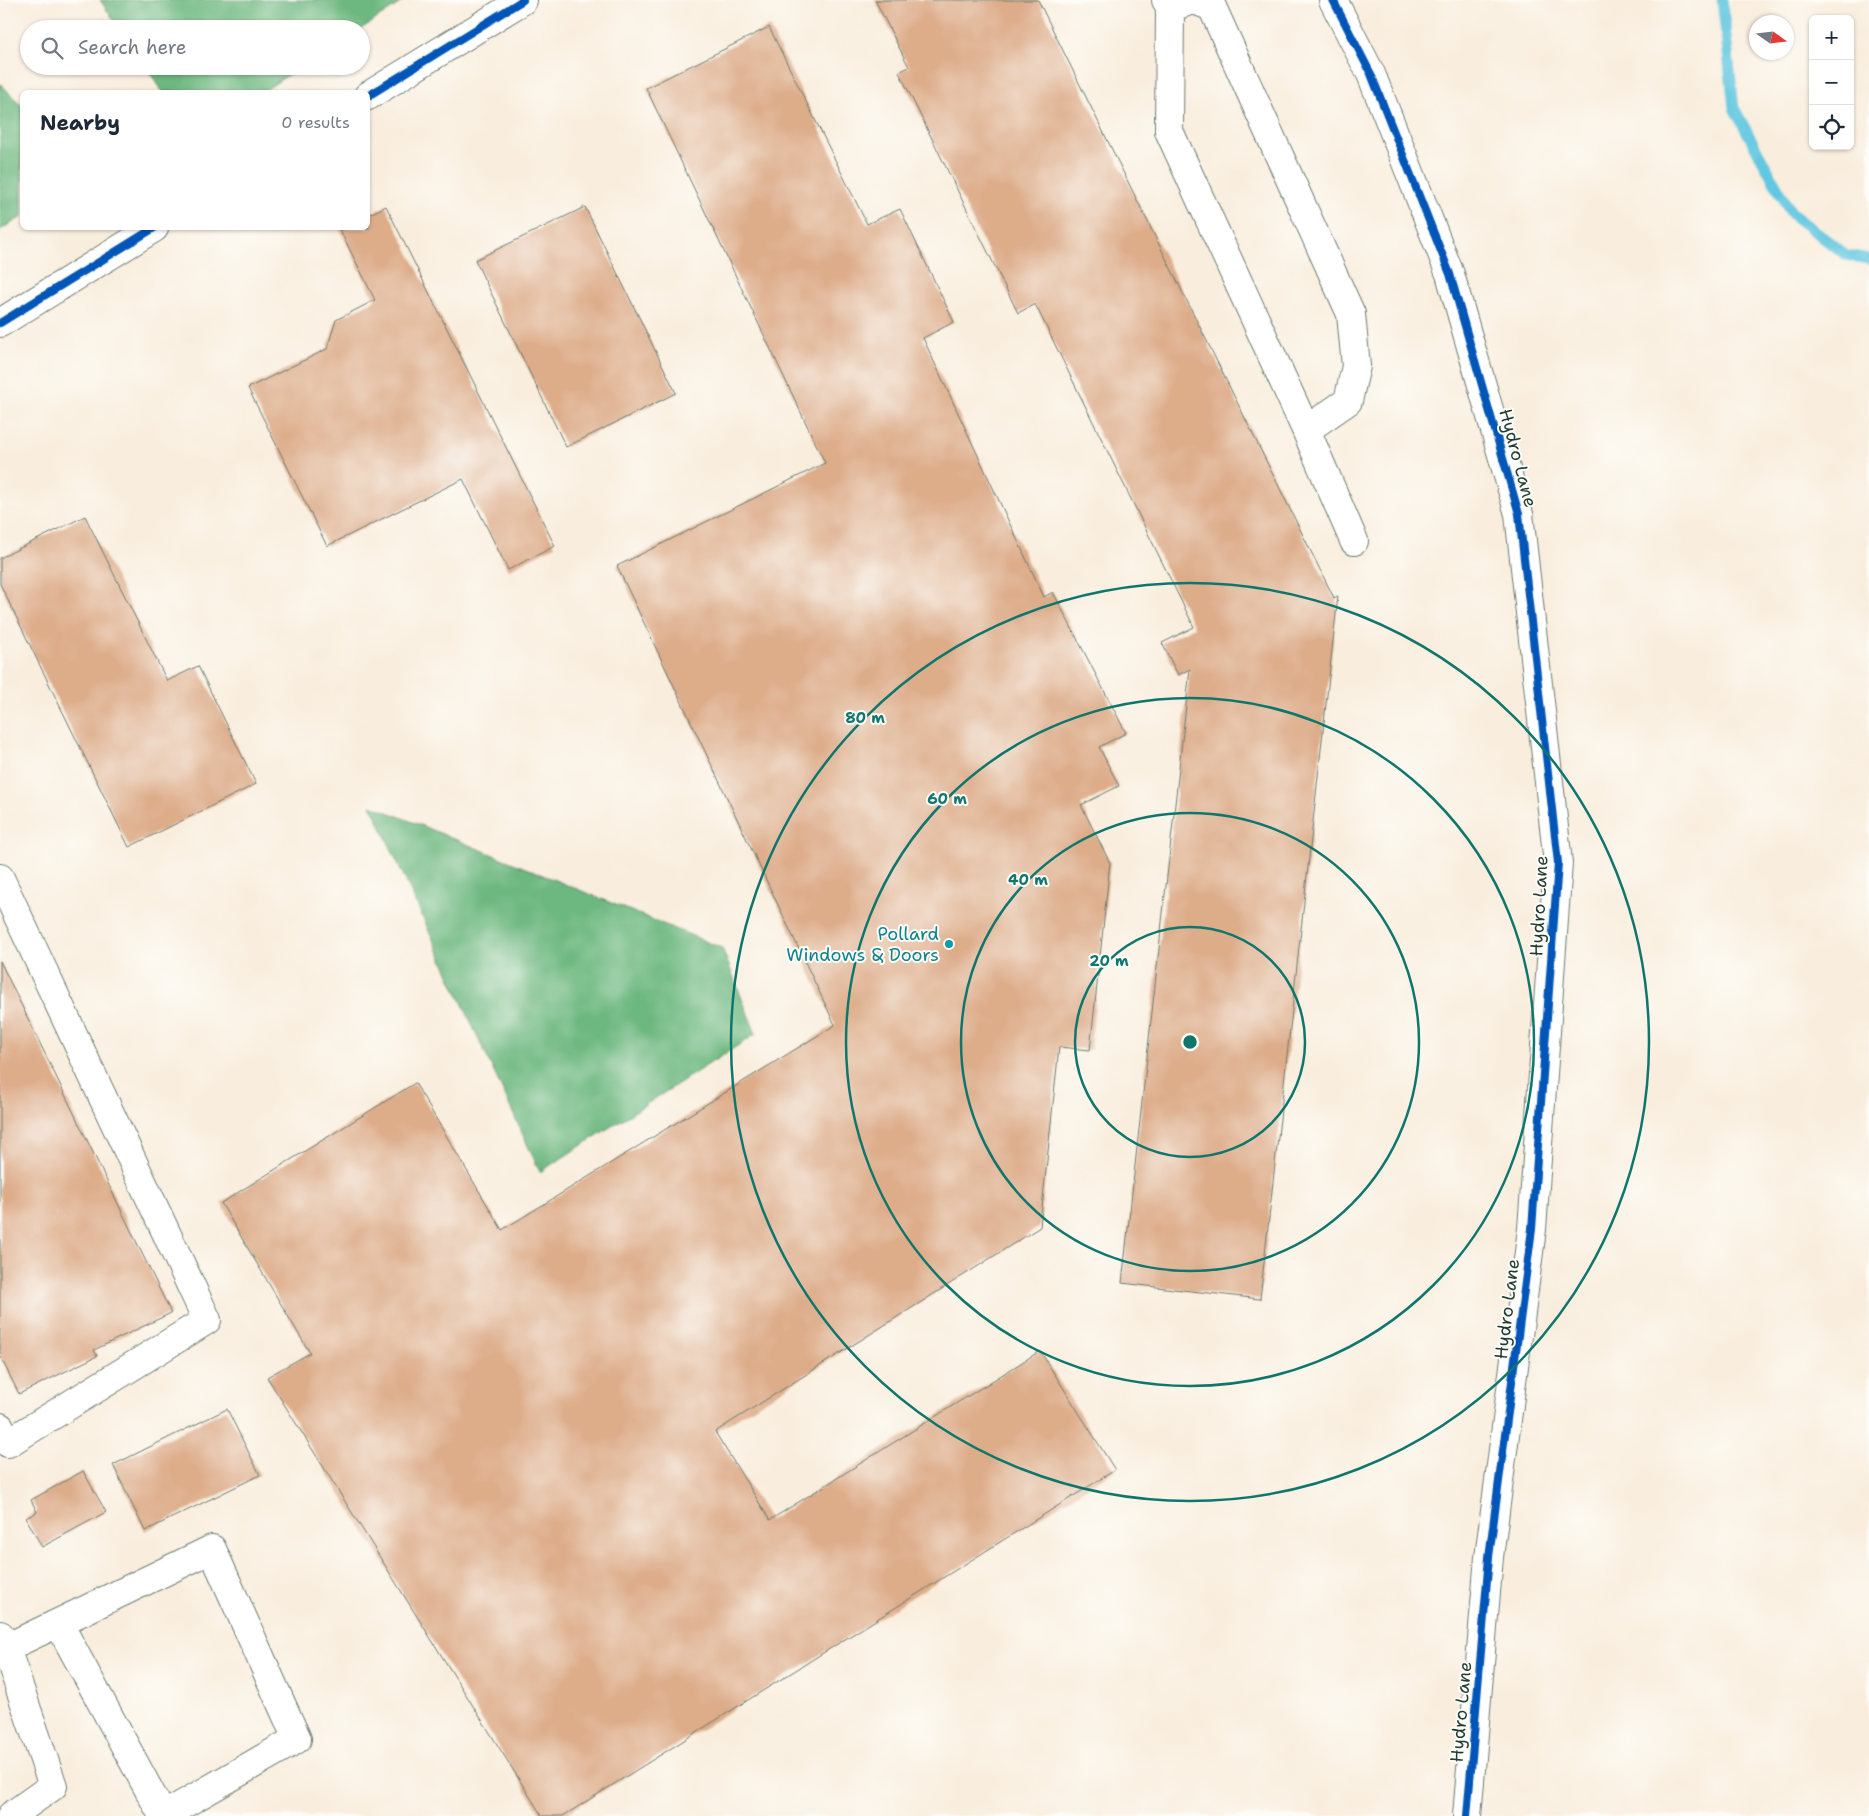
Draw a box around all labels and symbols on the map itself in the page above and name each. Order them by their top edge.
north arrow [1749,15,1794,60]
street label: Hydro Lane [1493,406,1543,510]
text: 80 m [845,708,885,728]
text: 60 m [927,789,967,809]
street label: Hydro Lane [1524,855,1554,957]
text: 40 m [1008,870,1048,890]
place label: Pollard Windows & Doors [786,922,939,967]
marker: Pollard Windows & Doors [943,938,955,950]
text: 20 m [1089,951,1129,971]
centre of rings [1181,1033,1199,1051]
street label: Hydro Lane [1489,1257,1525,1361]
street label: Hydro Lane [1445,1661,1477,1763]

